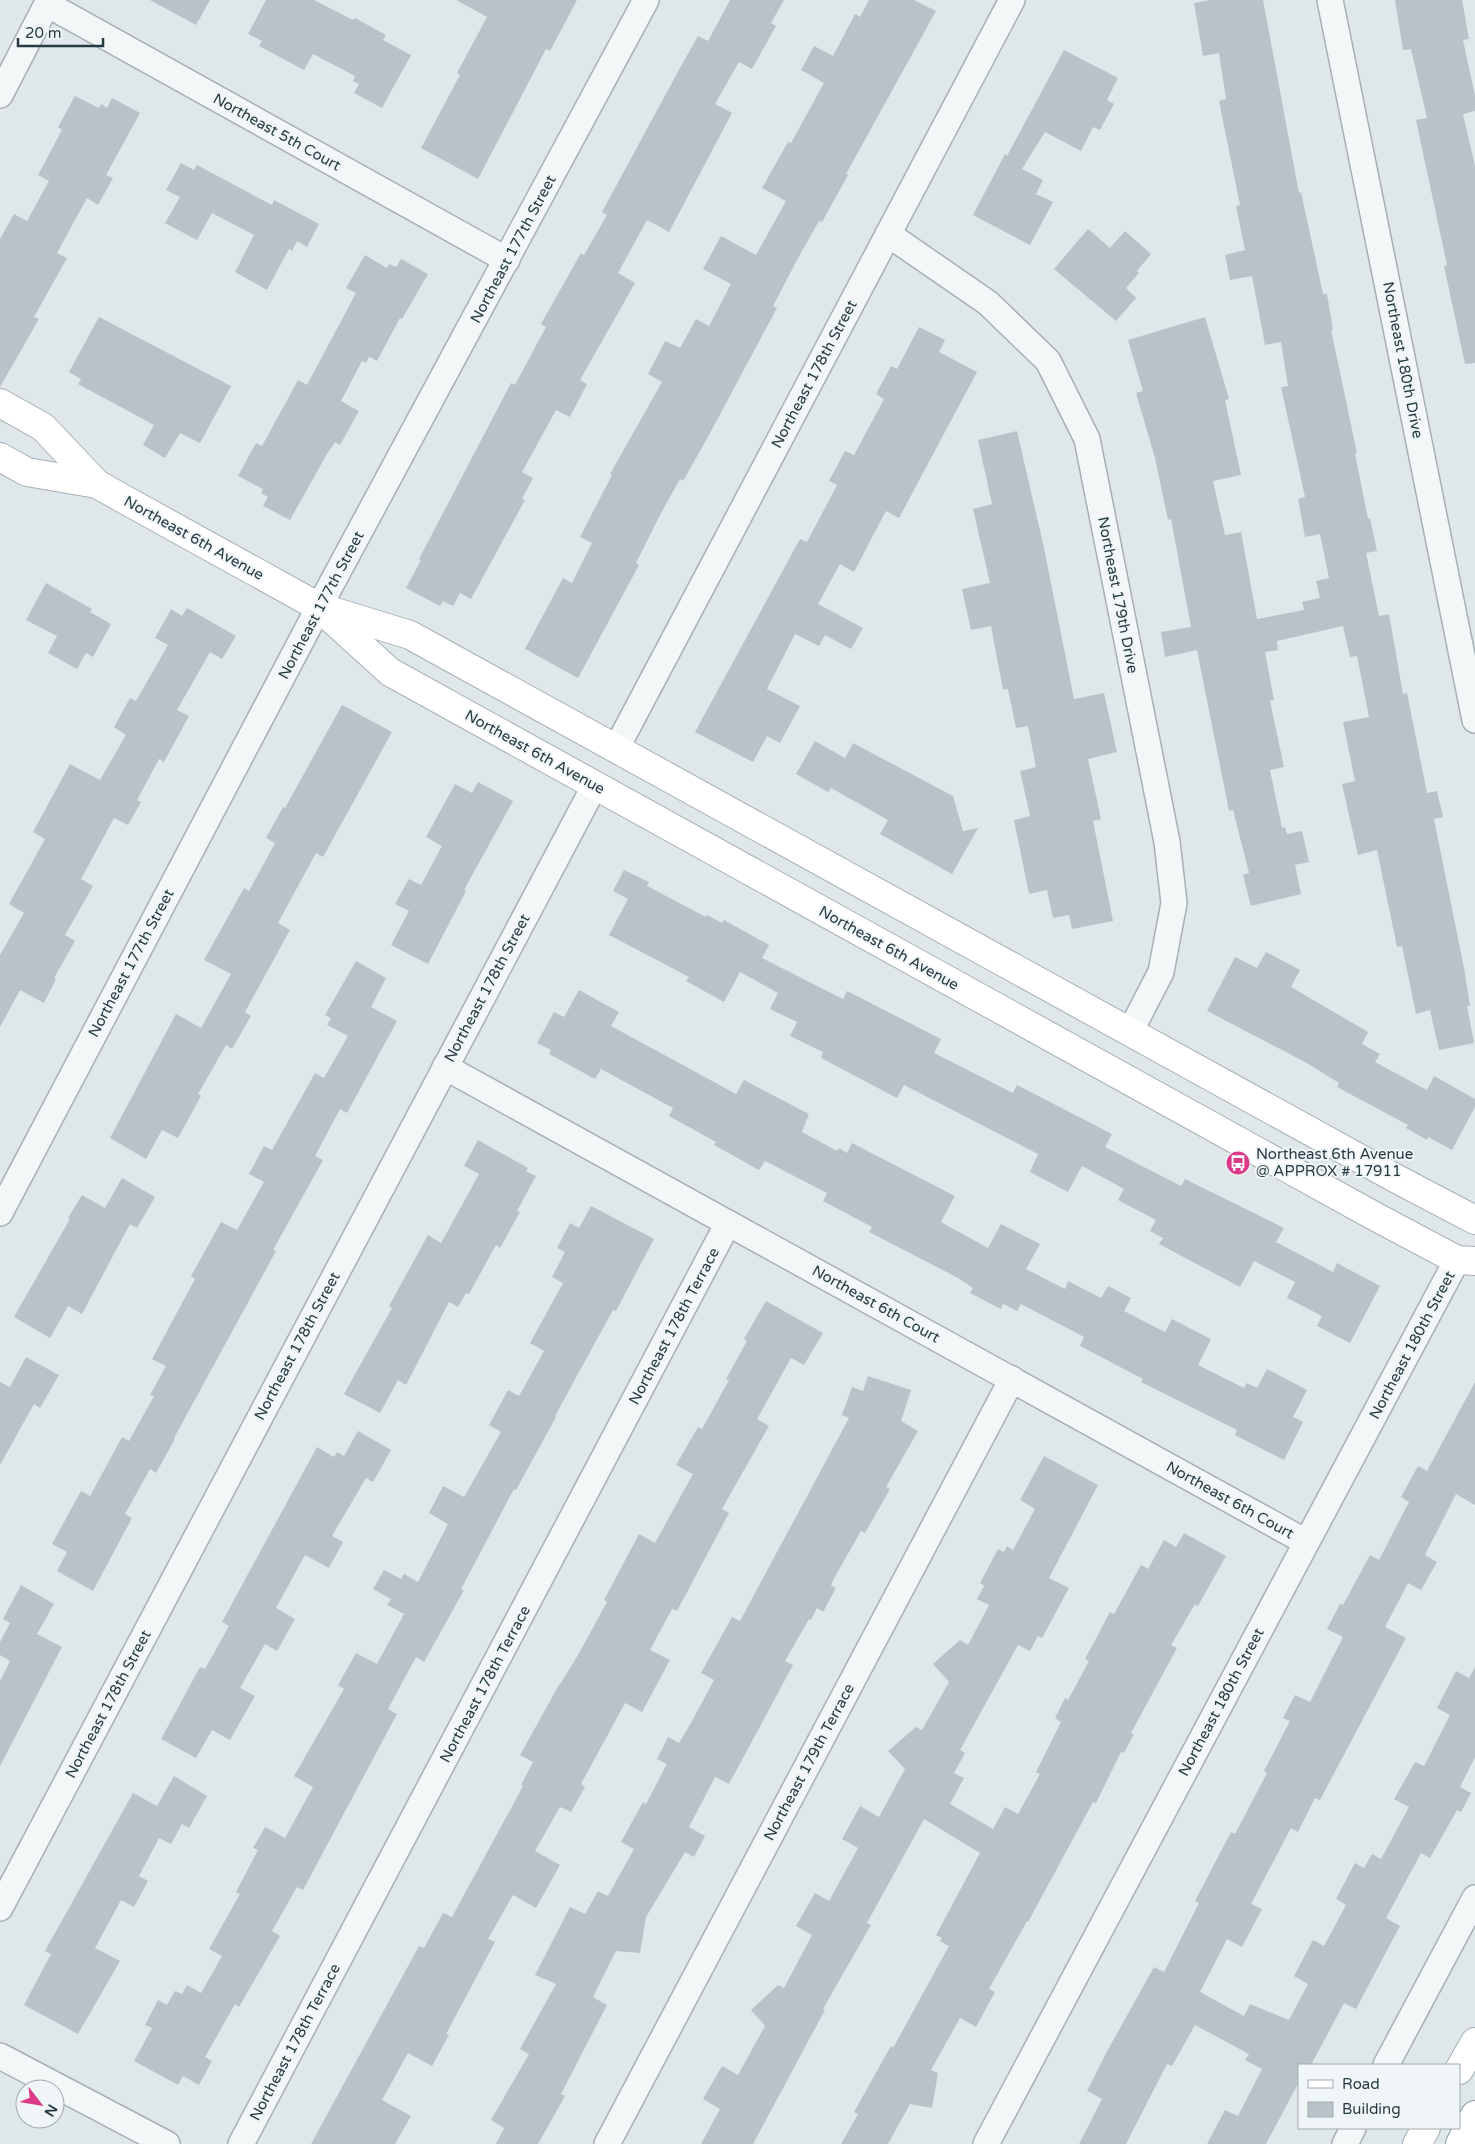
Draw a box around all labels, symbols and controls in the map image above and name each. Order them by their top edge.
scale bar [18,15,102,47]
text: 20 m [25,24,62,42]
street label: Northeast 5th Court [210,89,344,175]
street label: Northeast 177th Street [466,172,560,326]
street label: Northeast 180th Drive [1379,280,1427,440]
street label: Northeast 178th Street [767,297,861,451]
street label: Northeast 6th Avenue [121,492,267,584]
street label: Northeast 179th Drive [1094,515,1142,675]
street label: Northeast 177th Street [274,528,368,682]
street label: Northeast 6th Avenue [462,706,608,798]
street label: Northeast 177th Street [84,886,178,1040]
street label: Northeast 6th Avenue [816,902,962,994]
street label: Northeast 178th Street [440,911,534,1065]
place label: Northeast 6th Avenue @ APPROX # 17911 [1256,1145,1413,1180]
bus stop icon: Northeast 6th Avenue @ APPROX # 17911 [1225,1150,1251,1176]
street label: Northeast 178th Terrace [625,1244,723,1408]
street label: Northeast 6th Court [809,1261,943,1347]
street label: Northeast 180th Street [1365,1268,1459,1422]
street label: Northeast 178th Street [250,1269,344,1423]
street label: Northeast 6th Court [1163,1457,1297,1543]
street label: Northeast 178th Terrace [436,1602,534,1766]
street label: Northeast 180th Street [1174,1625,1268,1779]
street label: Northeast 178th Street [61,1627,155,1781]
street label: Northeast 179th Terrace [760,1680,858,1844]
street label: Northeast 178th Terrace [246,1960,344,2124]
legend [1298,2064,1460,2129]
text: Road [1342,2075,1380,2093]
north arrow [15,2079,65,2129]
text: Building [1342,2100,1401,2118]
text: N [41,2101,61,2120]

